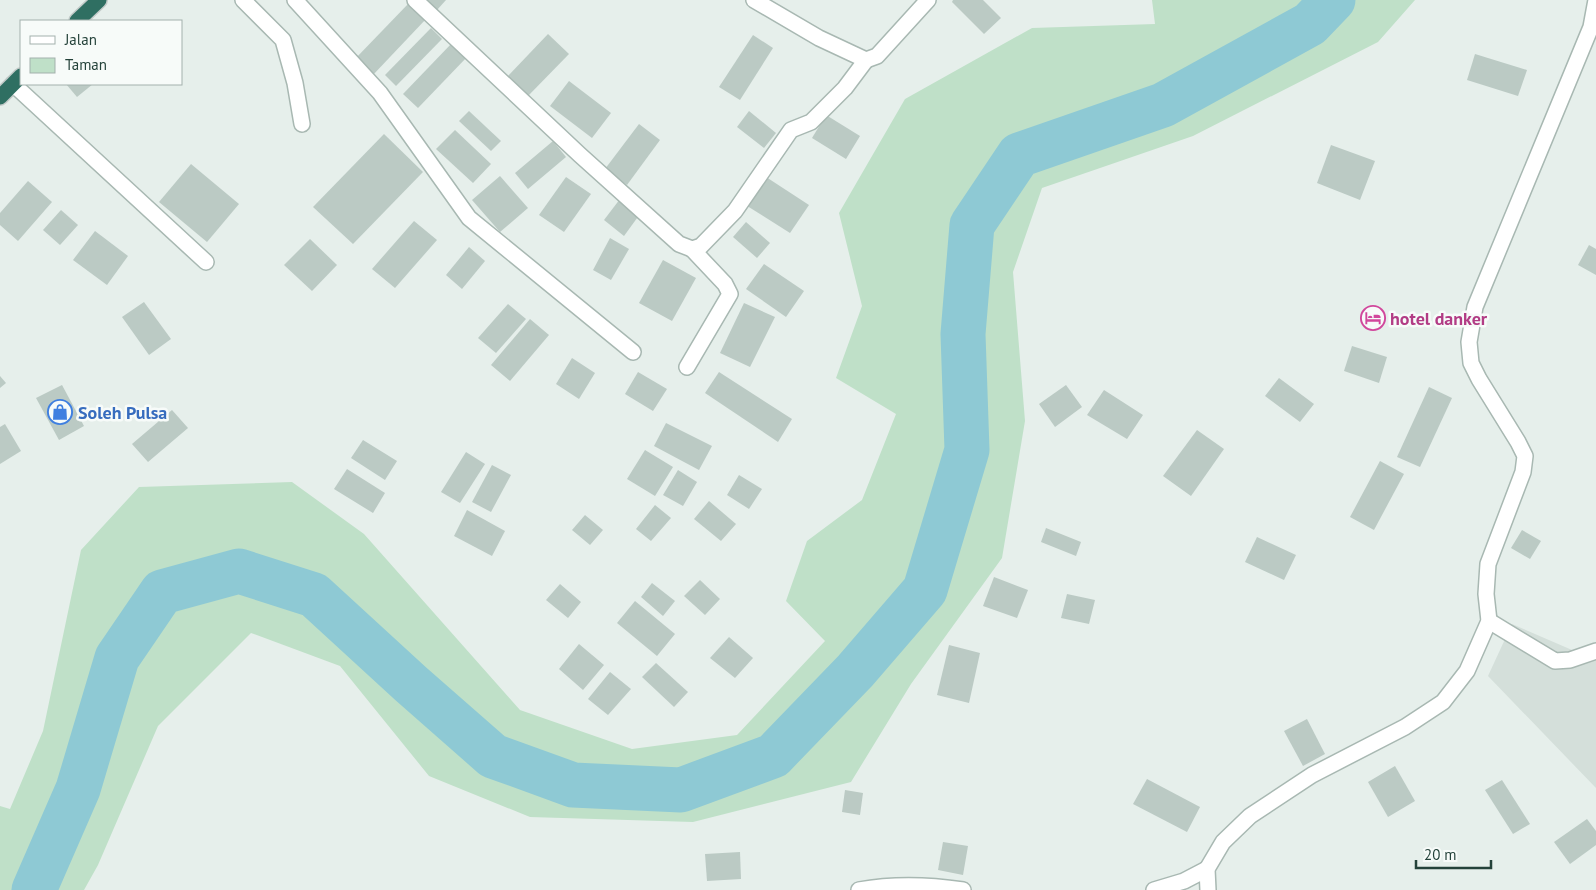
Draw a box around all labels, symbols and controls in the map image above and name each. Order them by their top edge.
legend [20,20,182,85]
text: Jalan [64,30,97,49]
text: Taman [65,55,107,74]
hotel icon: hotel danker [1360,305,1386,331]
place label: hotel danker [1390,307,1488,330]
shop icon: Soleh Pulsa [47,399,73,425]
place label: Soleh Pulsa [78,401,167,424]
scale bar [1416,838,1491,870]
text: 20 m [1424,845,1457,864]

